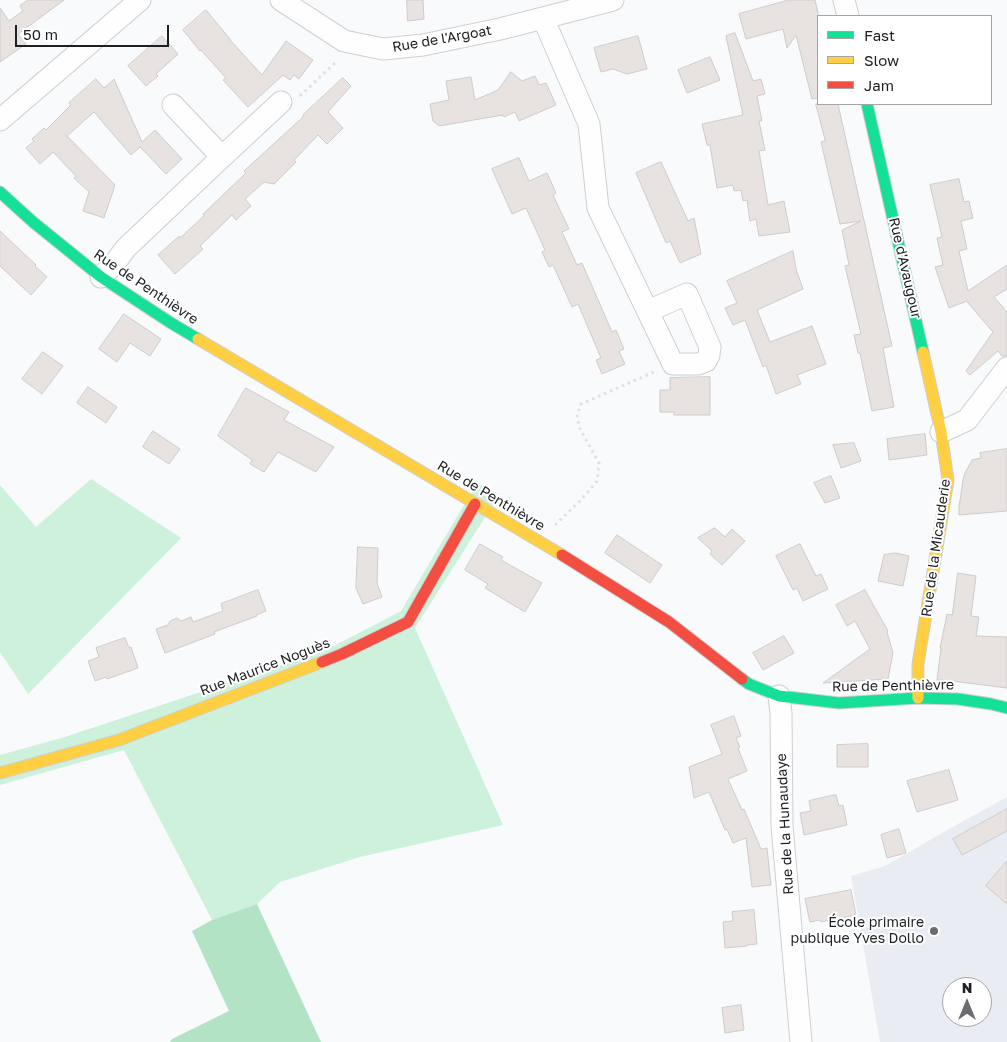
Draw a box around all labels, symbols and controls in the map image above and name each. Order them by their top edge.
scale bar [18,15,171,47]
legend [817,15,992,105]
street label: Rue de l'Argoat [391,22,493,56]
text: 50 m [23,25,58,43]
text: Fast [864,26,895,44]
text: Slow [864,51,899,69]
text: Jam [864,76,894,94]
street label: Rue d'Avaugour [885,216,925,320]
street label: Rue de Penthièvre [91,246,201,328]
street label: Rue de Penthièvre [434,457,548,535]
street label: Rue de la Micauderie [918,478,954,618]
street label: Rue Maurice Noguès [198,634,332,700]
street label: Rue de Penthièvre [832,677,954,695]
street label: Rue de la Hunaudaye [773,753,797,895]
place label: École primaire publique Yves Dollo [791,915,924,948]
marker: École primaire publique Yves Dollo [928,925,940,937]
north arrow [942,977,992,1027]
text: N [962,979,972,996]

